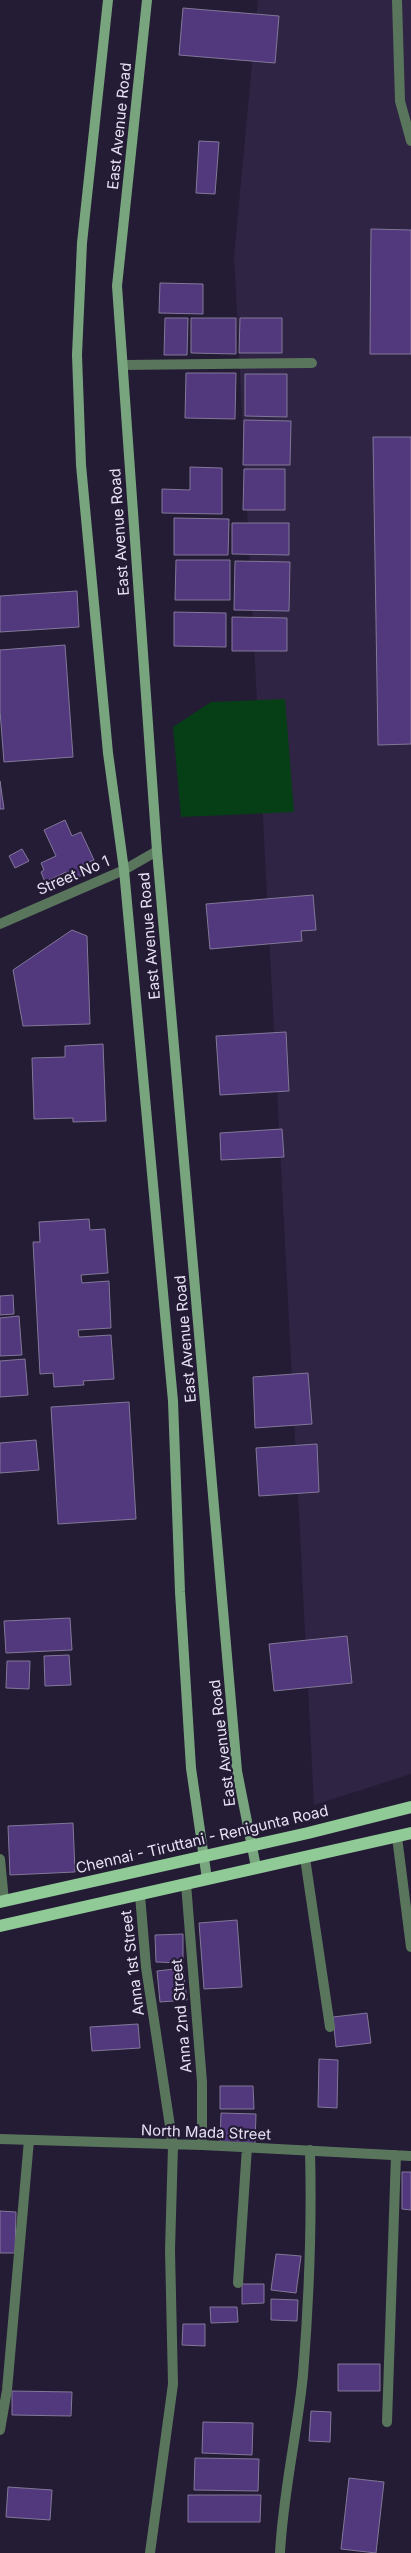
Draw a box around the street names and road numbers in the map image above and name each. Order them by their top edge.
street label: East Avenue Road [103,62,135,190]
street label: East Avenue Road [105,468,133,596]
street label: Street No 1 [34,851,112,899]
street label: East Avenue Road [134,872,164,1000]
street label: East Avenue Road [170,1275,200,1403]
street label: East Avenue Road [205,1679,239,1807]
street label: Chennai - Tiruttani - Renigunta Road [74,1801,330,1877]
street label: Anna 1st Street [116,1909,148,2017]
street label: Anna 2nd Street [167,1958,195,2074]
street label: North Mada Street [141,2120,272,2144]

